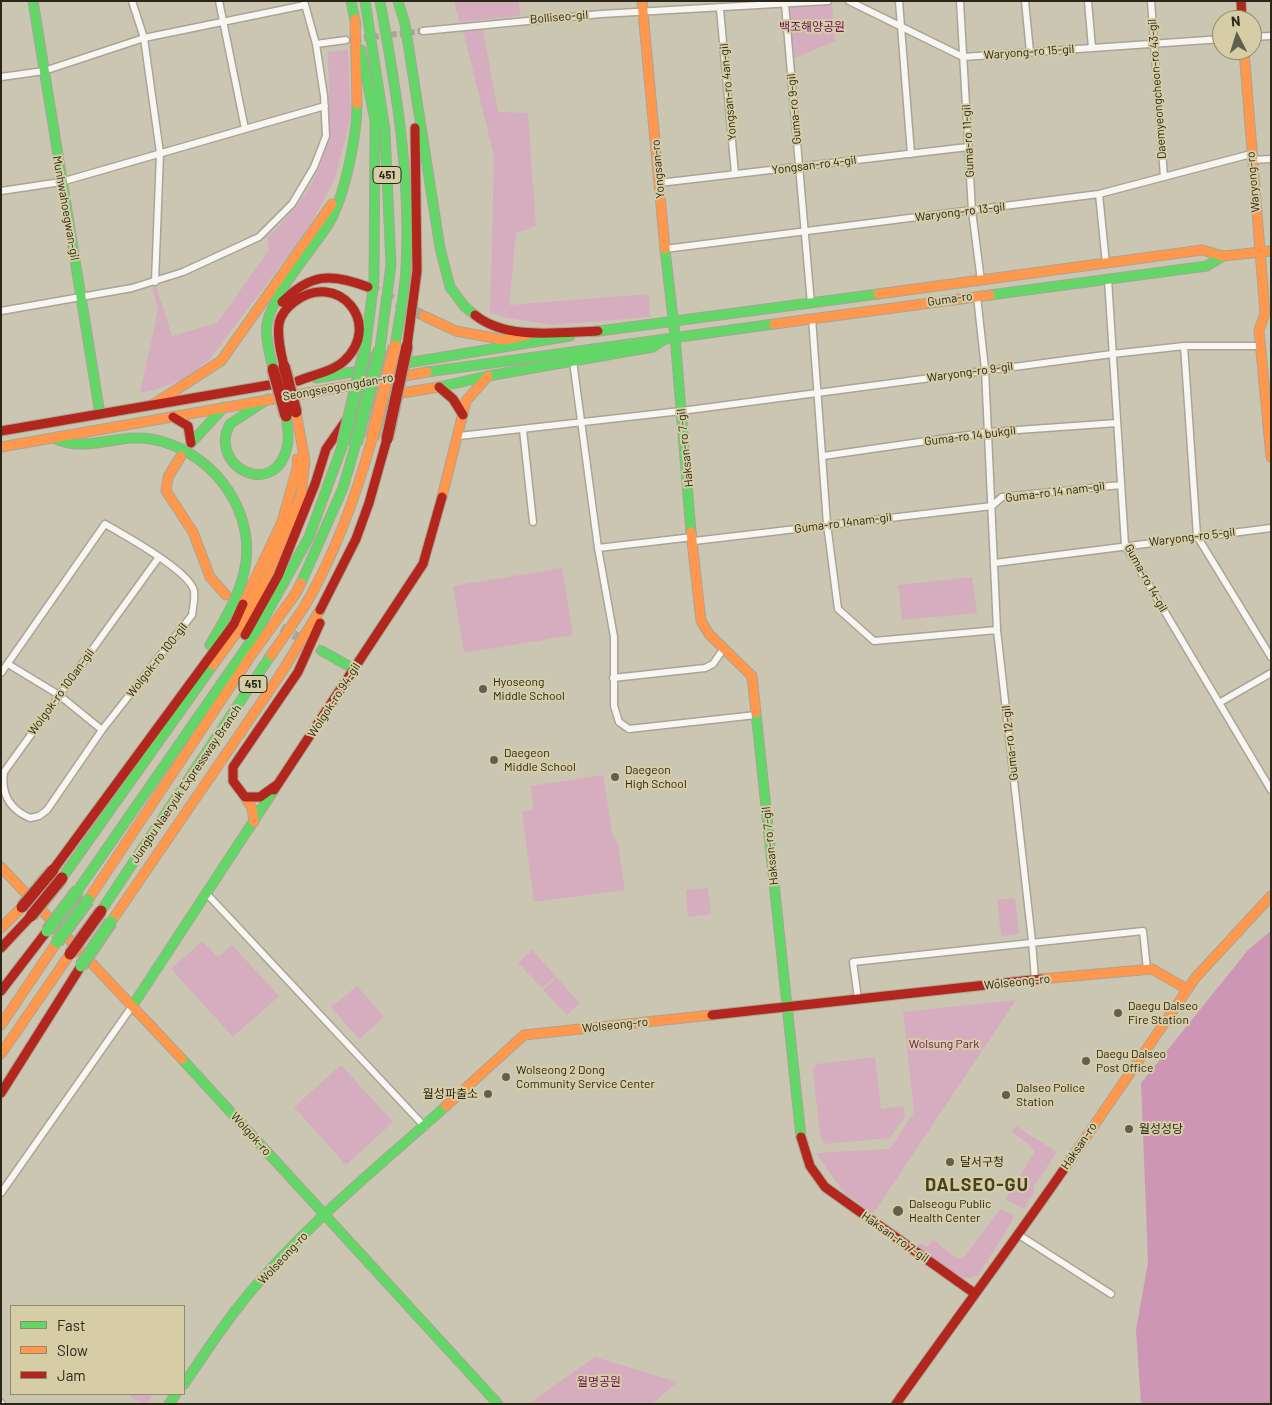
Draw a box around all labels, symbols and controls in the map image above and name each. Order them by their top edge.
street label: Bolliseo-gil [529,7,589,27]
north arrow [1212,10,1262,60]
text: N [1230,12,1241,29]
street label: Daemyeongcheon-ro 43-gil [1145,18,1169,160]
park label: 백조해양공원 [779,20,845,34]
street label: Waryong-ro 15-gil [983,42,1075,62]
street label: Yongsan-ro 4an-gil [717,43,739,141]
street label: Guma-ro 9-gil [784,73,804,145]
street label: Guma-ro 11-gil [959,104,977,178]
street label: Yongsan-ro [648,139,668,199]
street label: Waryong-ro [1243,151,1263,213]
street label: Yongsan-ro 4-gil [771,153,857,177]
street label: Munhwahoegwan-gil [50,154,82,262]
road number: 451 [373,166,401,184]
street label: Waryong-ro 13-gil [914,199,1006,225]
street label: Guma-ro [927,289,973,309]
street label: Waryong-ro 9-gil [926,359,1014,385]
street label: Seongseogongdan-ro [282,370,394,404]
street label: Haksan-ro 7-gil [674,408,696,488]
street label: Guma-ro 14 bukgil [923,423,1017,449]
street label: Guma-ro 14 nam-gil [1004,479,1106,505]
street label: Guma-ro 14nam-gil [793,510,893,536]
street label: Waryong-ro 5-gil [1148,525,1236,549]
street label: Guma-ro 14-gil [1121,541,1171,615]
street label: Wolgok-ro 100-gil [123,620,191,700]
street label: Wolgok-ro 100an-gil [25,646,97,738]
street label: Wolgok-ro 94-gil [305,660,363,740]
place label: Hyoseong Middle School [493,675,565,703]
road number: 451 [239,676,267,692]
marker: Hyoseong Middle School [477,683,489,695]
street label: Jungbu Naeryuk Expressway Branch [127,702,245,866]
street label: Guma-ro 12-gil [999,705,1021,781]
place label: Daegeon Middle School [504,746,576,774]
marker: Daegeon Middle School [488,754,500,766]
place label: Daegeon High School [625,763,687,791]
marker: Daegeon High School [609,771,621,783]
street label: Haksan-ro 7-gil [759,806,781,886]
street label: Wolseong-ro [983,971,1051,993]
place label: Daegu Dalseo Fire Station [1128,999,1198,1027]
marker: Daegu Dalseo Fire Station [1112,1007,1124,1019]
street label: Wolseong-ro [581,1014,649,1036]
park label: Wolsung Park [909,1037,979,1051]
place label: Daegu Dalseo Post Office [1096,1047,1166,1075]
marker: Daegu Dalseo Post Office [1080,1055,1092,1067]
place label: Wolseong 2 Dong Community Service Center [516,1063,655,1091]
marker: Wolseong 2 Dong Community Service Center [500,1071,512,1083]
place label: Dalseo Police Station [1016,1081,1085,1109]
place label: 월성파출소 [423,1087,478,1101]
marker: 월성파출소 [482,1088,494,1100]
marker: Dalseo Police Station [1000,1089,1012,1101]
street label: Wolgok-ro [228,1109,274,1159]
street label: Haksan-ro [1058,1120,1100,1172]
place label: 월성성당 [1139,1122,1183,1136]
marker: 월성성당 [1123,1123,1135,1135]
place label: 달서구청 [960,1155,1004,1169]
marker: 달서구청 [944,1156,956,1168]
district label: DALSEO-GU [924,1174,1030,1196]
place label: Dalseogu Public Health Center [909,1197,991,1225]
marker: Dalseogu Public Health Center [891,1204,905,1218]
street label: Haksan-ro 7-gil [859,1208,931,1266]
street label: Wolseong-ro [255,1229,311,1287]
legend [10,1305,185,1395]
text: Fast [57,1316,85,1334]
text: Slow [57,1341,88,1359]
text: Jam [57,1366,86,1384]
park label: 월명공원 [577,1375,621,1389]

